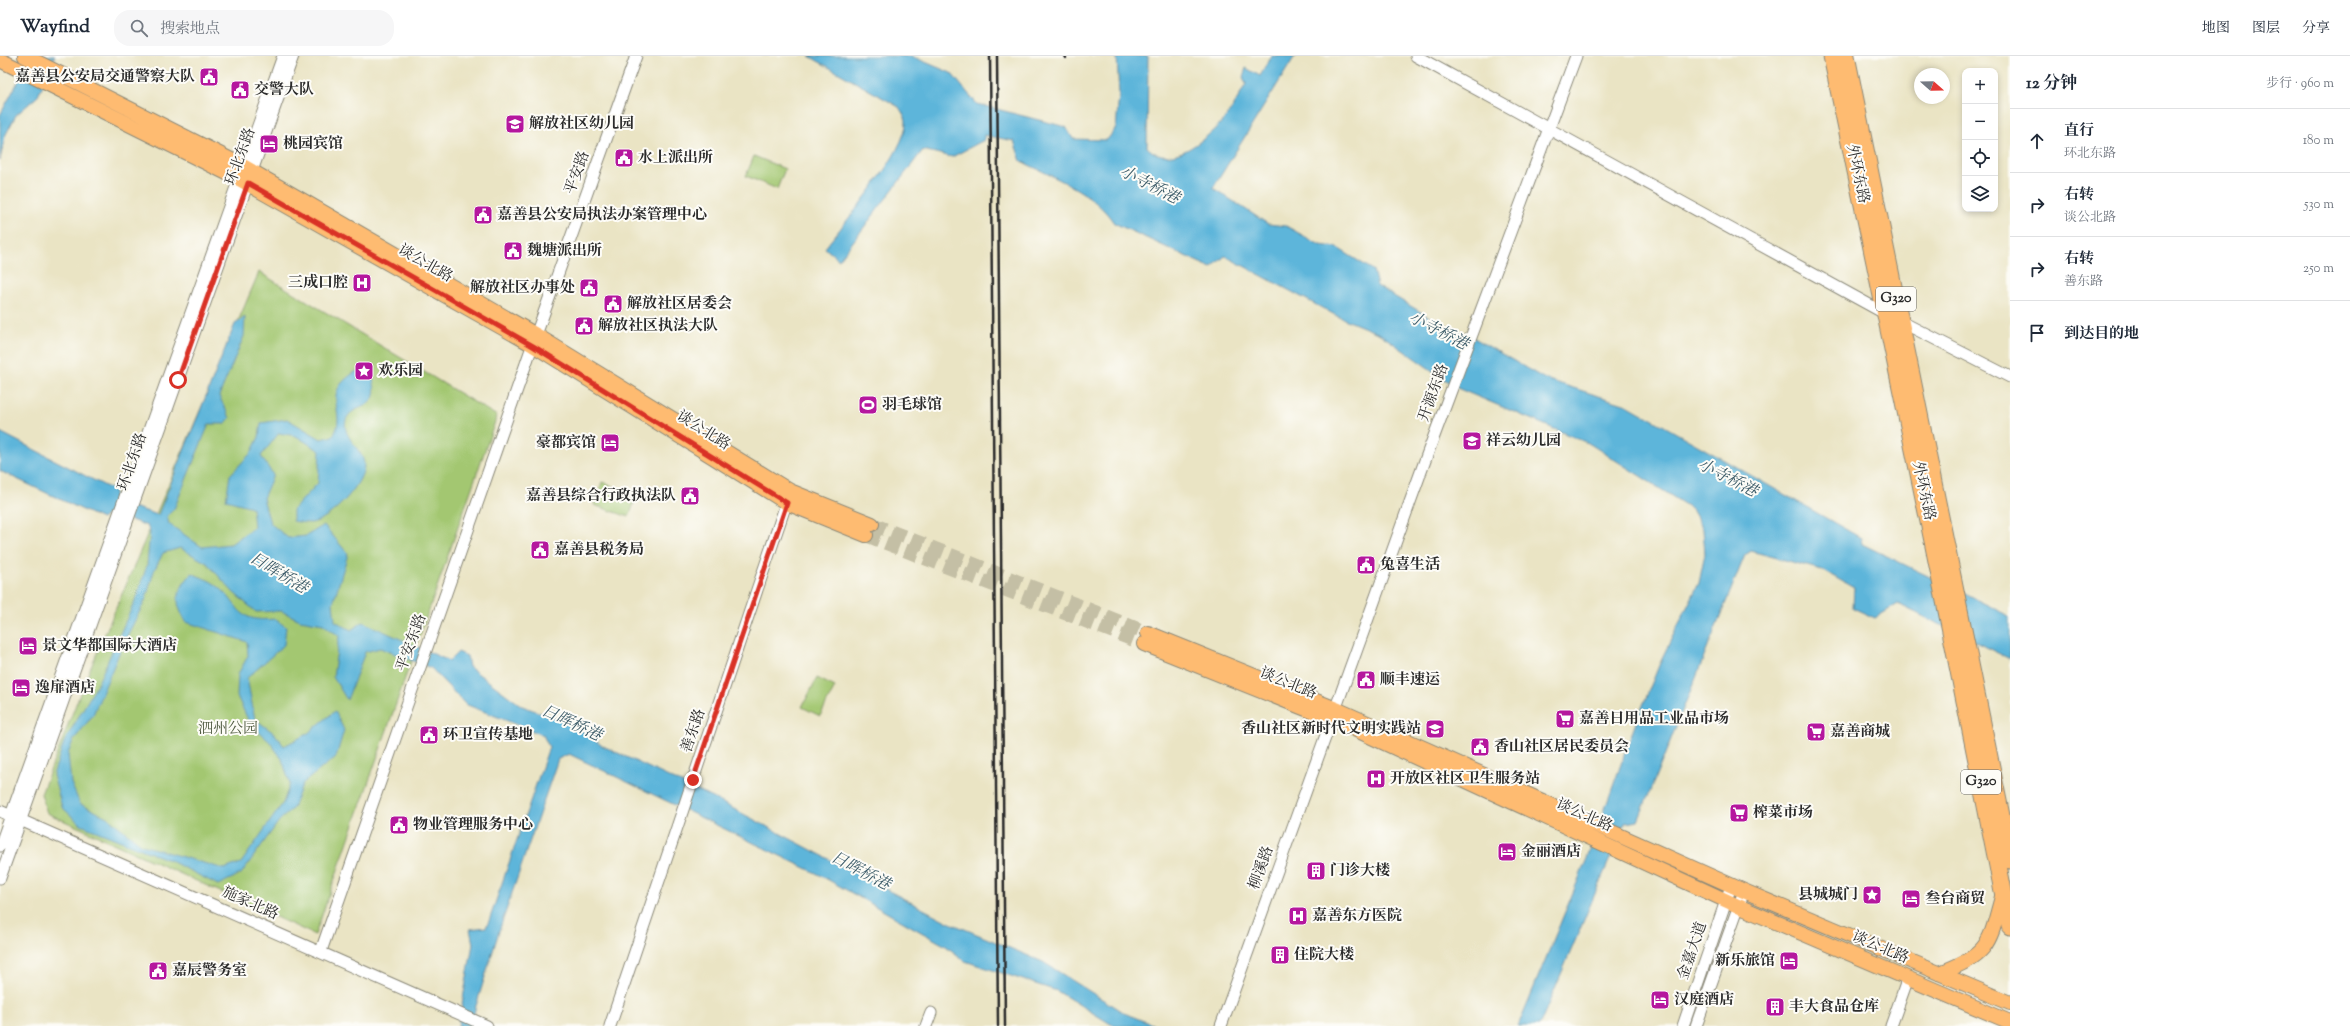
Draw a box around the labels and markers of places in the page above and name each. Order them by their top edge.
public building icon: 嘉善县公安局交通警察大队 [198,66,220,88]
place label: 嘉善县公安局交通警察大队 [15,67,195,88]
public building icon: 交警大队 [229,79,251,101]
place label: 交警大队 [254,80,314,101]
school or university icon: 解放社区幼儿园 [504,113,526,135]
place label: 解放社区幼儿园 [529,114,634,135]
hotel icon: 桃园宾馆 [258,133,280,155]
place label: 桃园宾馆 [283,134,343,155]
public building icon: 水上派出所 [613,147,635,169]
place label: 水上派出所 [638,148,713,169]
public building icon: 嘉善县公安局执法办案管理中心 [472,204,494,226]
place label: 嘉善县公安局执法办案管理中心 [497,205,707,226]
public building icon: 魏塘派出所 [502,240,524,262]
place label: 魏塘派出所 [527,241,602,262]
hospital icon: 三成口腔 [351,272,373,294]
place label: 三成口腔 [288,273,348,294]
public building icon: 解放社区办事处 [578,277,600,299]
place label: 解放社区办事处 [470,278,575,299]
public building icon: 解放社区居委会 [602,293,624,315]
place label: 解放社区居委会 [627,294,732,315]
public building icon: 解放社区执法大队 [573,315,595,337]
place label: 解放社区执法大队 [598,316,718,337]
place icon: 欢乐园 [353,360,375,382]
place label: 欢乐园 [378,361,423,382]
sports icon: 羽毛球馆 [857,394,879,416]
place label: 羽毛球馆 [882,395,942,416]
school or university icon: 祥云幼儿园 [1461,430,1483,452]
place label: 祥云幼儿园 [1486,431,1561,452]
hotel icon: 豪都宾馆 [599,432,621,454]
place label: 豪都宾馆 [536,433,596,454]
public building icon: 嘉善县综合行政执法队 [679,485,701,507]
place label: 嘉善县综合行政执法队 [526,486,676,507]
public building icon: 嘉善县税务局 [529,539,551,561]
place label: 嘉善县税务局 [554,540,644,561]
public building icon: 兔喜生活 [1355,554,1377,576]
place label: 兔喜生活 [1380,555,1440,576]
hotel icon: 景文华都国际大酒店 [17,635,39,657]
place label: 景文华都国际大酒店 [42,636,177,657]
public building icon: 顺丰速运 [1355,669,1377,691]
place label: 顺丰速运 [1380,670,1440,691]
hotel icon: 逸扉酒店 [10,677,32,699]
place label: 逸扉酒店 [35,678,95,699]
supermarket icon: 嘉善日用品工业品市场 [1554,708,1576,730]
place label: 嘉善日用品工业品市场 [1579,709,1729,730]
school or university icon: 香山社区新时代文明实践站 [1424,718,1446,740]
place label: 香山社区新时代文明实践站 [1241,719,1421,740]
supermarket icon: 嘉善商城 [1805,721,1827,743]
place label: 嘉善商城 [1830,722,1890,743]
public building icon: 环卫宣传基地 [418,724,440,746]
place label: 环卫宣传基地 [443,725,533,746]
public building icon: 香山社区居民委员会 [1469,736,1491,758]
place label: 香山社区居民委员会 [1494,737,1629,758]
hospital icon: 开放区社区卫生服务站 [1365,768,1387,790]
place label: 开放区社区卫生服务站 [1390,769,1540,790]
supermarket icon: 榨菜市场 [1728,802,1750,824]
place label: 榨菜市场 [1753,803,1813,824]
public building icon: 物业管理服务中心 [388,814,410,836]
place label: 物业管理服务中心 [413,815,533,836]
hotel icon: 金丽酒店 [1496,841,1518,863]
place label: 金丽酒店 [1521,842,1581,863]
building icon: 门诊大楼 [1305,860,1327,882]
place label: 门诊大楼 [1330,861,1390,882]
place icon: 县城城门 [1861,884,1883,906]
place label: 县城城门 [1798,885,1858,906]
hotel icon: 叁台商贸 [1900,888,1922,910]
place label: 叁台商贸 [1925,889,1985,910]
hospital icon: 嘉善东方医院 [1287,905,1309,927]
place label: 嘉善东方医院 [1312,906,1402,927]
building icon: 住院大楼 [1269,944,1291,966]
place label: 住院大楼 [1294,945,1354,966]
hotel icon: 新乐旅馆 [1778,950,1800,972]
place label: 新乐旅馆 [1715,951,1775,972]
public building icon: 嘉辰警务室 [147,960,169,982]
place label: 嘉辰警务室 [172,961,247,982]
hotel icon: 汉庭酒店 [1649,989,1671,1011]
place label: 汉庭酒店 [1674,990,1734,1011]
building icon: 丰大食品仓库 [1764,996,1786,1018]
place label: 丰大食品仓库 [1789,997,1879,1018]

